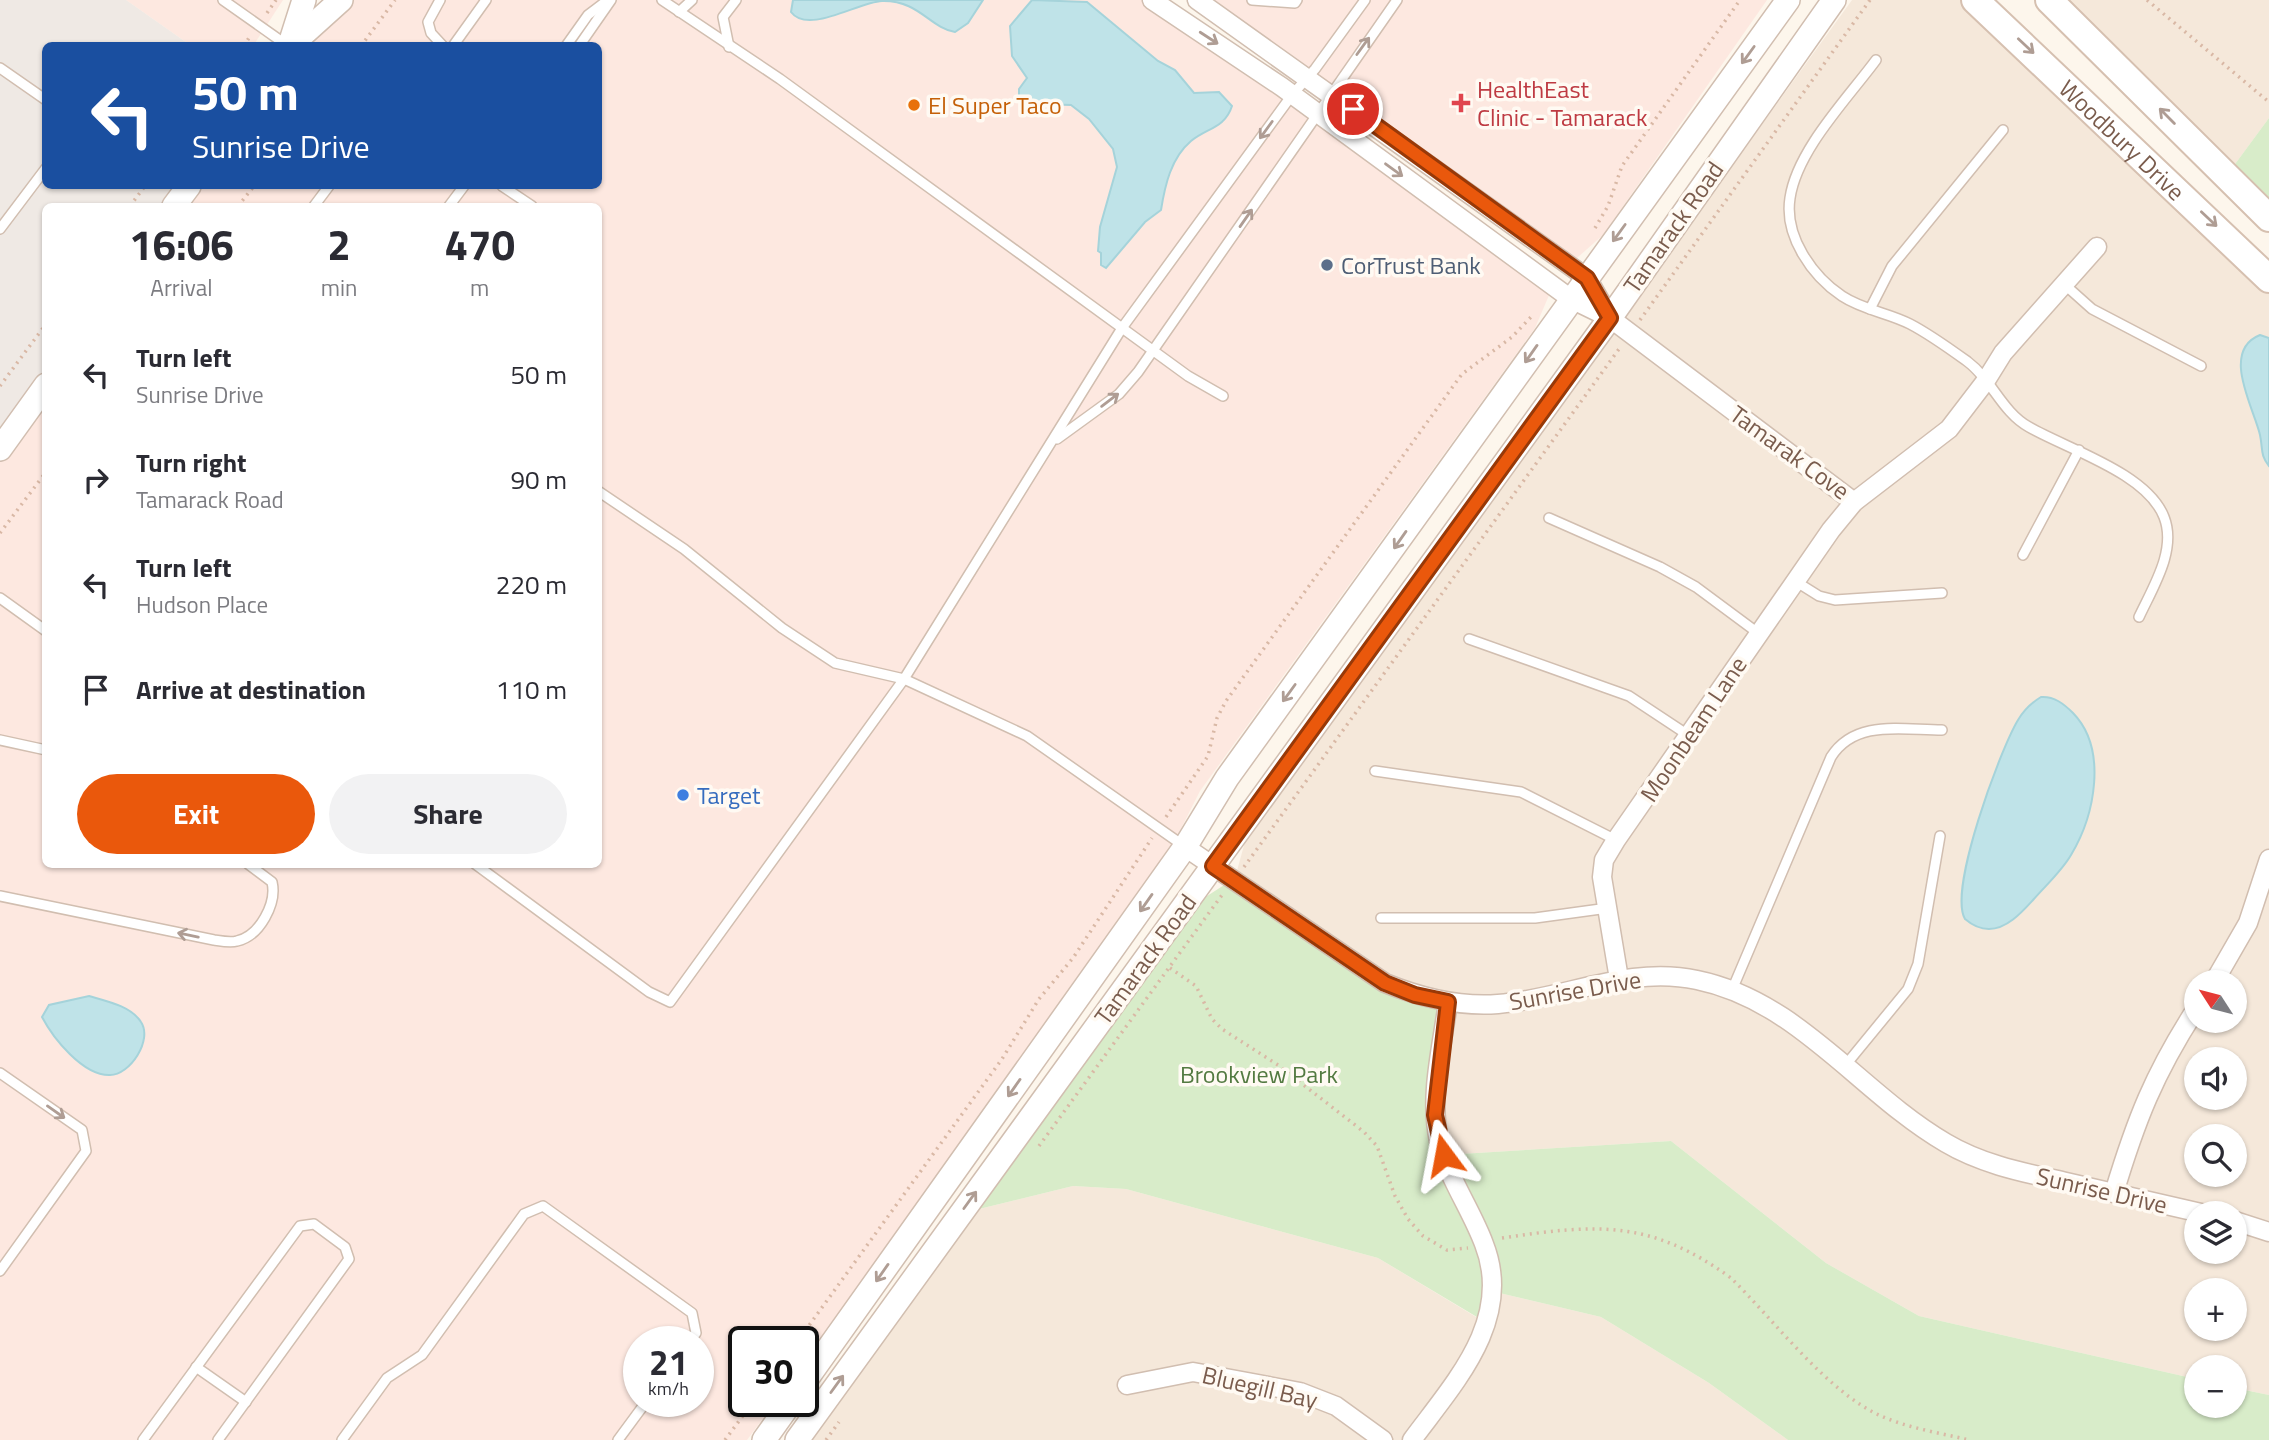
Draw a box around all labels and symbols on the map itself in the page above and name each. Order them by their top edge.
one-way arrow [1199,31,1218,45]
one-way arrow [1356,37,1370,56]
one-way arrow [2017,38,2034,55]
one-way arrow [1741,45,1755,64]
place label: HealthEast Clinic - Tamarack [1477,71,1648,135]
street label: Woodbury Drive [2051,71,2193,209]
pin [1323,79,1383,139]
place label: El Super Taco [928,87,1062,123]
marker: HealthEast Clinic - Tamarack [1451,93,1471,113]
marker: El Super Taco [906,97,922,113]
one-way arrow [2159,108,2176,125]
one-way arrow [1259,120,1273,139]
street label: Tamarack Road [1614,154,1732,300]
one-way arrow [1384,163,1403,177]
one-way arrow [1239,209,1253,228]
one-way arrow [2200,211,2218,227]
one-way arrow [1612,223,1626,242]
place label: CorTrust Bank [1341,247,1481,283]
marker: CorTrust Bank [1319,257,1335,273]
one-way arrow [1524,344,1538,363]
one-way arrow [1101,393,1120,408]
street label: Tamarak Cove [1723,396,1857,508]
one-way arrow [1393,530,1407,549]
street label: Moonbeam Lane [1631,649,1755,809]
one-way arrow [1282,683,1296,702]
place label: Target [697,777,761,813]
marker: Target [675,787,691,803]
street label: Tamarack Road [1085,886,1205,1032]
one-way arrow [1139,893,1153,912]
one-way arrow [177,927,200,941]
street label: Sunrise Drive [1506,961,1644,1019]
north arrow [2184,970,2247,1032]
park label: Brookview Park [1180,1056,1338,1092]
one-way arrow [1007,1078,1021,1097]
one-way arrow [46,1105,65,1119]
position arrow [1407,1118,1481,1192]
street label: Sunrise Drive [2033,1157,2171,1223]
one-way arrow [963,1191,977,1210]
one-way arrow [875,1263,889,1282]
speed limit sign: 30 [728,1326,819,1417]
street label: Bluegill Bay [1199,1356,1322,1418]
one-way arrow [830,1375,844,1394]

